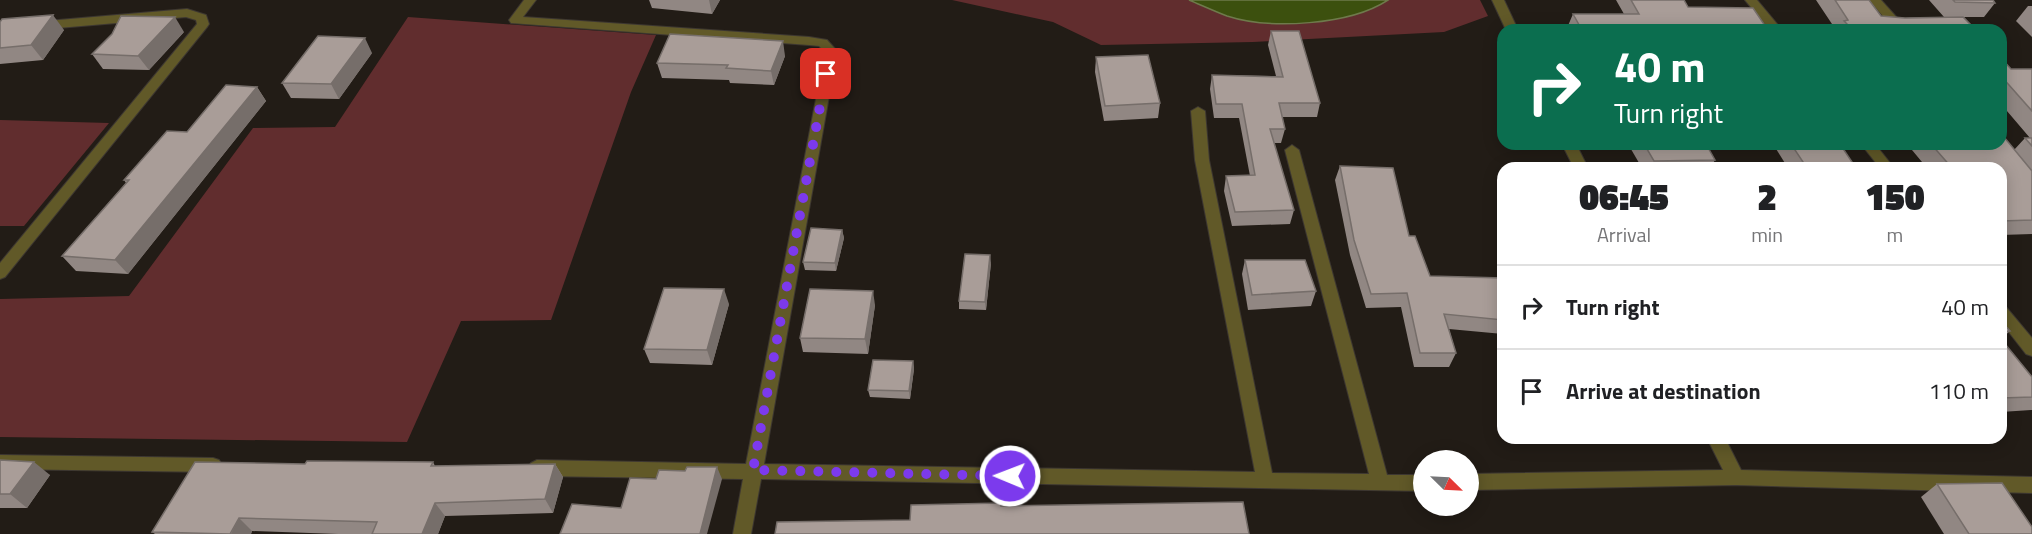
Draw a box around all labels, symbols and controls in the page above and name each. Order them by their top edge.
text: 40 m [1614,34,1706,98]
pin [800,48,851,99]
icon: right [1515,48,1593,126]
icon: arrive [809,57,842,90]
text: Turn right [1614,92,1723,133]
text: 06:45 [1579,169,1669,224]
text: 2 [1757,169,1777,224]
text: 150 [1865,169,1925,224]
text: Arrival [1597,219,1651,250]
text: min [1751,219,1783,250]
text: m [1887,219,1903,250]
text: Turn right [1566,290,1660,324]
text: 40 m [1941,290,1989,324]
icon: right [1515,291,1548,324]
text: Arrive at destination [1566,374,1761,408]
text: 110 m [1929,374,1989,408]
icon: arrive [1515,375,1548,408]
position arrow [978,444,1042,508]
north arrow [1413,450,1479,516]
map controls [1413,450,1479,516]

